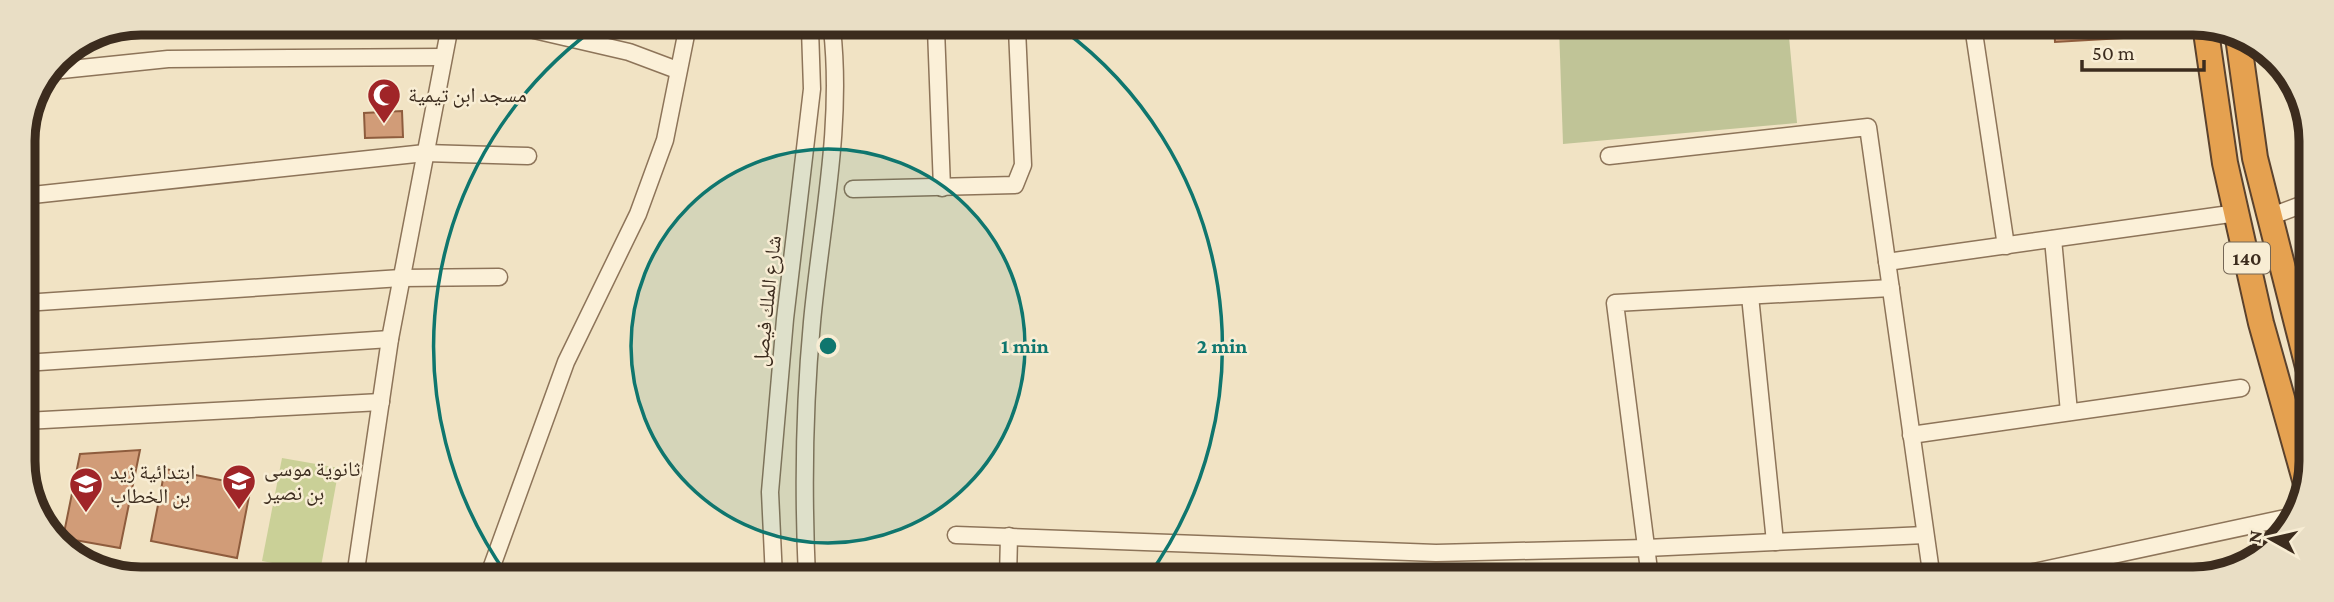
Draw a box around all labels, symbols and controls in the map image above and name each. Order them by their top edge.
scale bar [2082,28,2204,72]
text: 50 m [2092,41,2135,65]
mosque icon: مسجد ابن تيمية [365,76,403,125]
place label: مسجد ابن تيمية [408,83,527,108]
street label: شارع الملك فيصل [748,234,787,368]
road number: 140 [2224,242,2270,274]
centre of rings [816,334,840,358]
text: 1 min [1001,334,1049,358]
text: 2 min [1197,334,1247,358]
place label: ثانوية موسى بن نصير [263,457,361,506]
place label: ابتدائية زيد بن الخطاب [110,460,195,509]
school or university icon: ثانوية موسى بن نصير [220,462,258,511]
school or university icon: ابتدائية زيد بن الخطاب [67,465,105,514]
north arrow [2236,504,2306,574]
text: N [2243,529,2266,545]

